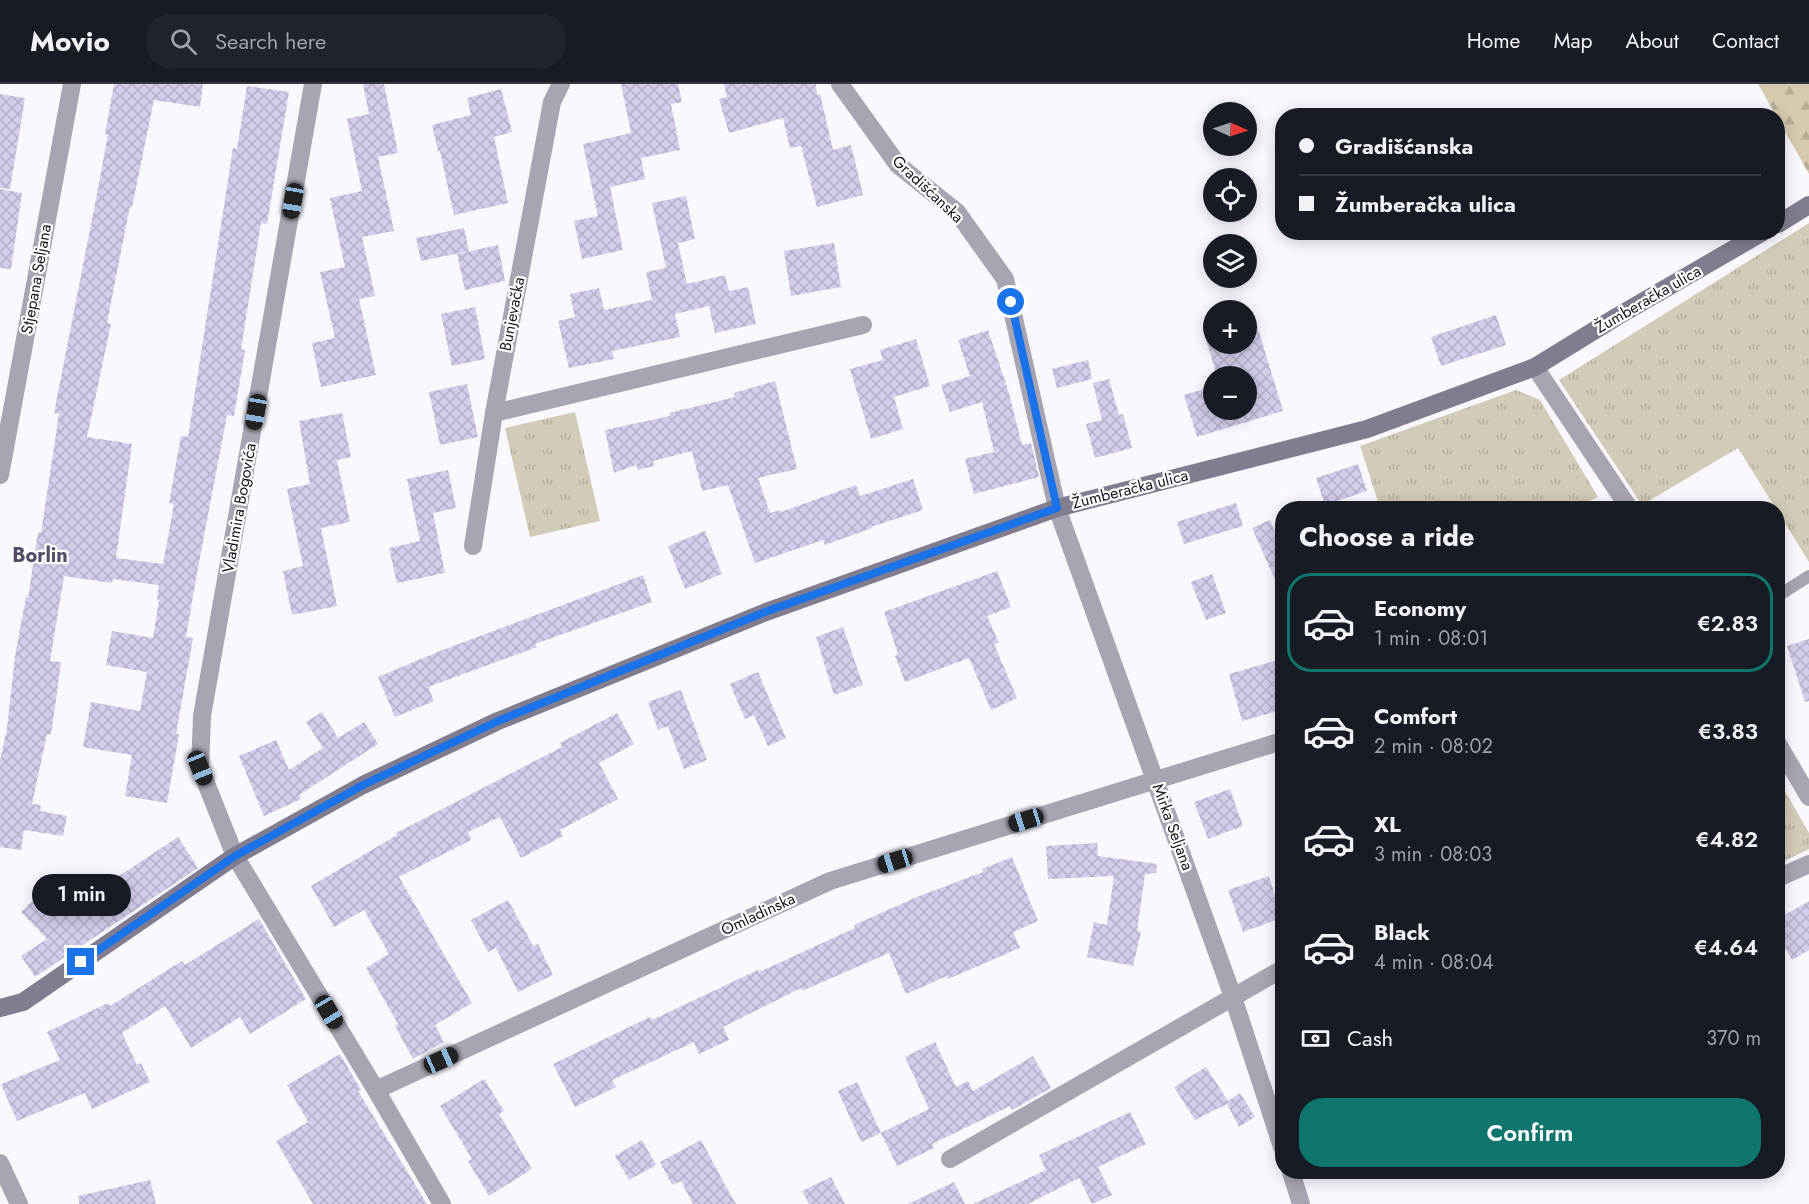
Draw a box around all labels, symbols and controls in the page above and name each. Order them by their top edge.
search box [146,14,566,68]
text: Movio [30,21,110,62]
icon: search [167,25,200,58]
text: Search here [215,25,326,57]
text: Home [1467,26,1520,56]
text: Map [1553,26,1593,56]
text: About [1626,26,1679,56]
text: Contact [1712,26,1779,56]
north arrow [1203,102,1257,156]
map controls [1203,102,1257,420]
text: Gradišćanska [1335,130,1473,162]
street label: Gradišćanska [887,150,969,228]
button: locate [1203,168,1257,222]
car [281,182,305,220]
text: Žumberačka ulica [1335,188,1516,220]
street label: Stjepana Seljana [15,222,57,336]
button: layers [1203,234,1257,288]
street label: Žumberačka ulica [1591,259,1705,339]
street label: Bunjevačka [494,275,530,353]
route start [997,288,1024,315]
button: + [1203,300,1257,354]
button: − [1203,366,1257,420]
car [244,393,268,431]
street label: Vladimira Bogovića [216,441,262,575]
street label: Žumberačka ulica [1070,463,1190,515]
text: Choose a ride [1299,517,1474,556]
district label: Borlin [12,541,68,570]
text: Economy [1374,592,1466,624]
icon: car [1302,596,1356,650]
text: €2.83 [1697,607,1758,639]
text: 1 min · 08:01 [1374,624,1488,653]
text: Comfort [1374,700,1457,732]
icon: car [1302,704,1356,758]
text: €3.83 [1698,715,1758,747]
text: 2 min · 08:02 [1374,732,1493,761]
car [185,748,215,788]
street label: Mirka Seljana [1147,780,1199,874]
car [1006,806,1046,834]
text: XL [1374,808,1401,840]
icon: car [1302,812,1356,866]
text: €4.82 [1696,823,1758,855]
text: 3 min · 08:03 [1374,840,1492,869]
car [875,847,915,875]
callout: 1 min [32,875,130,917]
text: 1 min [57,880,106,909]
street label: Omladinska [717,887,799,941]
text: Black [1374,916,1430,948]
icon: car [1302,920,1356,974]
text: €4.64 [1694,931,1758,963]
route end [67,948,94,975]
text: 4 min · 08:04 [1374,948,1494,977]
car [312,992,346,1032]
icon: cash [1299,1022,1332,1055]
text: Cash [1347,1022,1393,1054]
text: 370 m [1706,1024,1761,1053]
car [421,1044,461,1076]
button: Confirm [1299,1098,1761,1167]

